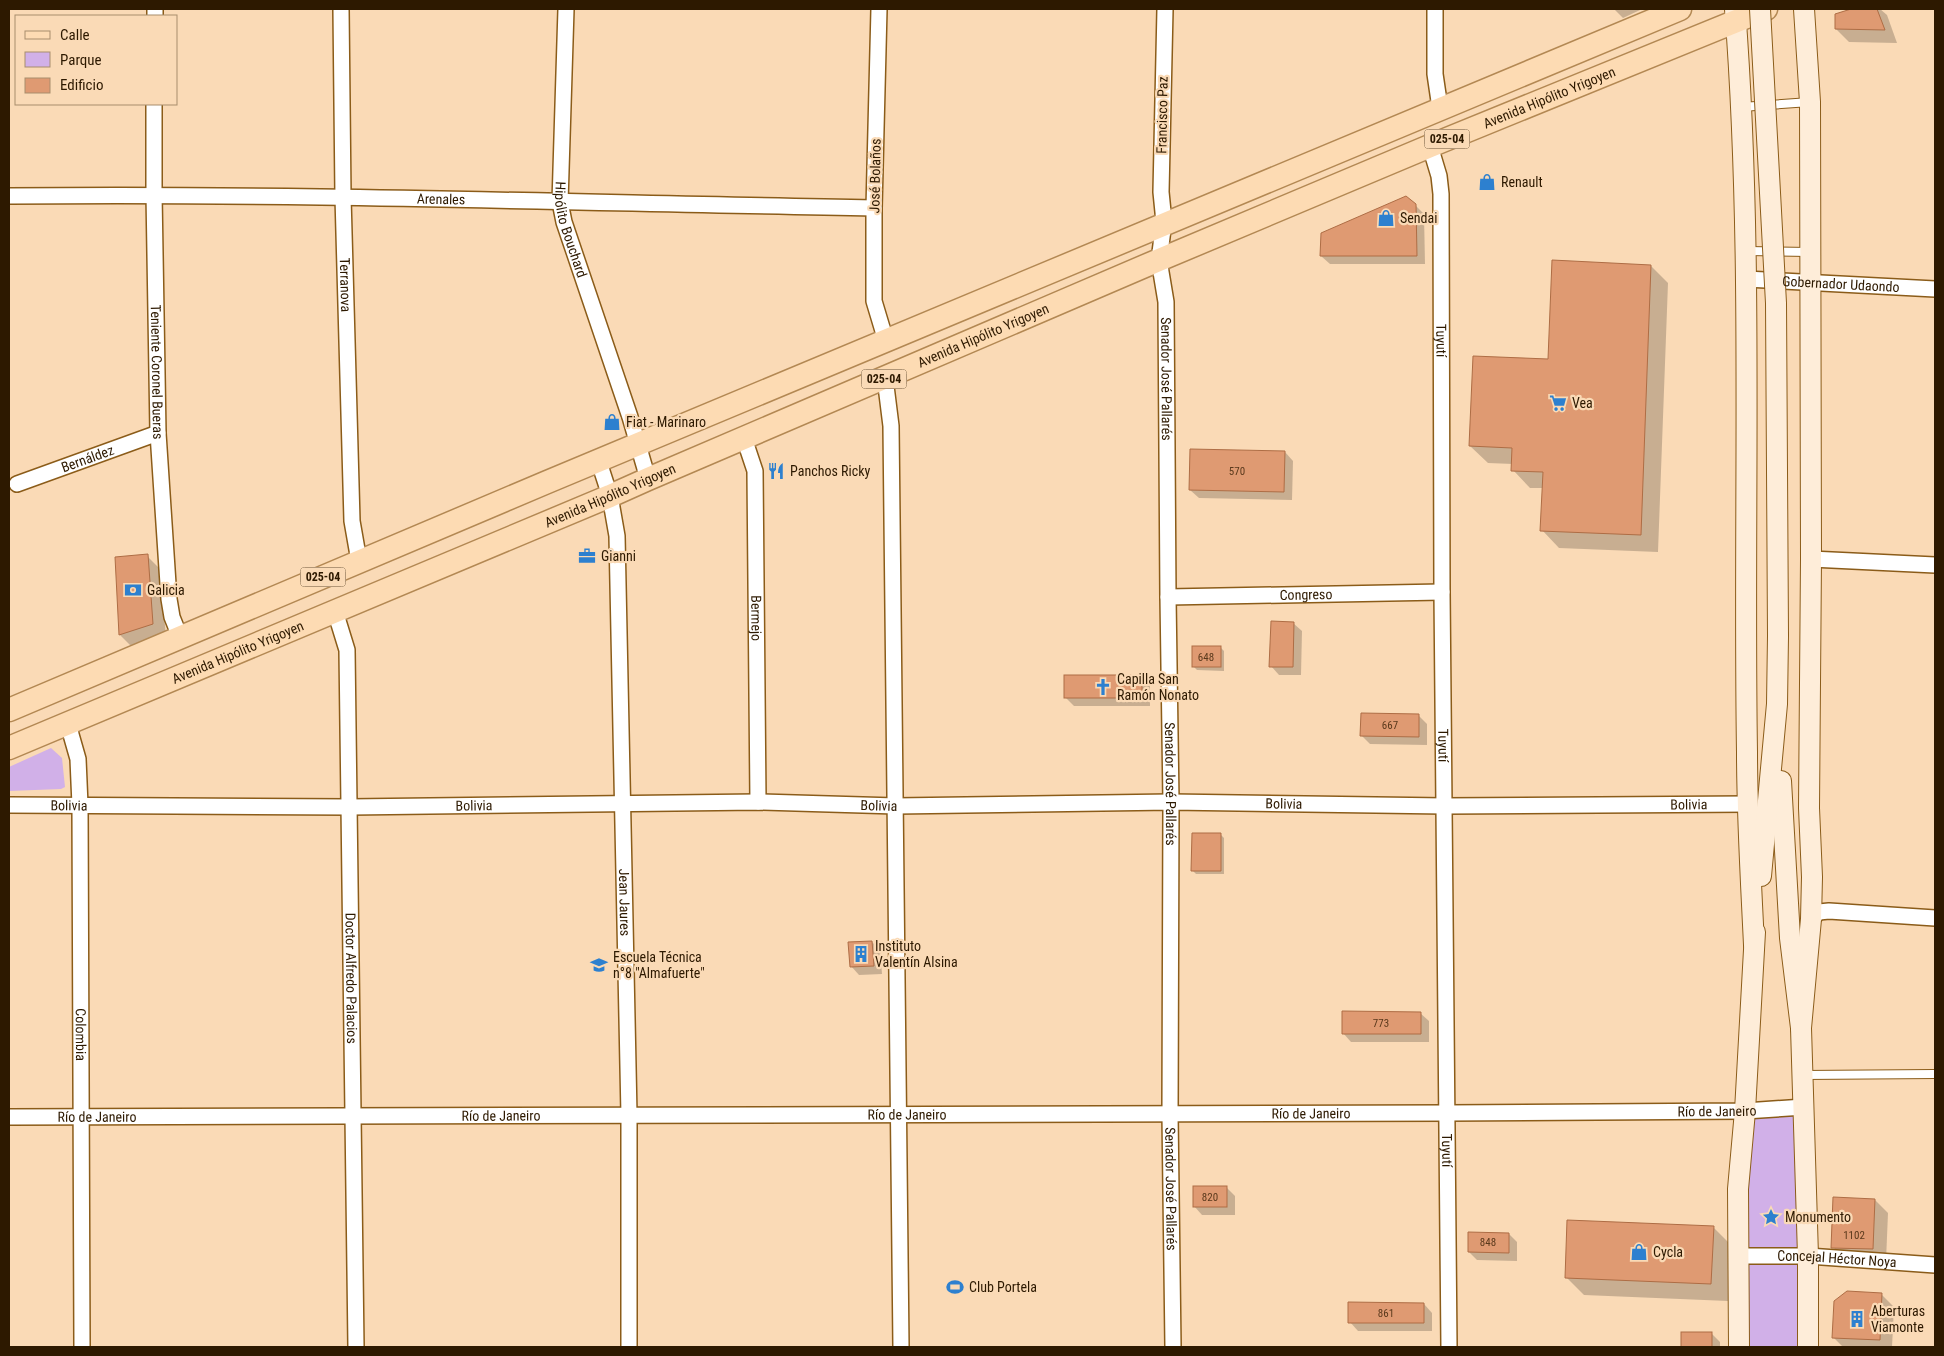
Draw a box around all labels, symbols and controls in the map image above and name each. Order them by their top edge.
legend [15,15,178,105]
text: Calle [60,26,90,44]
text: Parque [60,51,102,69]
street label: Avenida Hipólito Yrigoyen [1481,63,1618,131]
text: Edificio [60,76,103,94]
street label: Francisco Paz [1153,76,1171,154]
road number: 025-04 [1424,130,1470,148]
street label: José Bolaños [866,138,884,214]
shop icon: Renault [1477,172,1497,192]
place label: Renault [1501,174,1543,190]
street label: Hipólito Bouchard [552,181,590,280]
street label: Arenales [417,191,465,207]
shop icon: Sendai [1376,208,1396,228]
place label: Sendai [1400,210,1437,226]
street label: Terranova [337,257,354,312]
street label: Gobernador Udaondo [1782,273,1900,295]
street label: Avenida Hipólito Yrigoyen [915,300,1051,370]
street label: Teniente Coronel Bueras [148,305,166,440]
street label: Senador José Pallarés [1158,317,1175,441]
street label: Tuyutí [1433,324,1449,358]
road number: 025-04 [862,369,906,388]
supermarket icon: Vea [1548,393,1568,413]
place label: Vea [1572,395,1593,411]
shop icon: Fiat - Marinaro [602,412,622,432]
place label: Fiat - Marinaro [626,414,706,430]
street label: Bernáldez [59,442,116,475]
street label: Avenida Hipólito Yrigoyen [542,460,678,531]
restaurant icon: Panchos Ricky [766,461,786,481]
place label: Panchos Ricky [790,463,870,479]
house number: 570 [1229,465,1245,478]
office icon: Gianni [577,546,597,566]
place label: Gianni [601,548,636,564]
road number: 025-04 [300,568,346,586]
bank icon: Galicia [123,580,143,600]
place label: Galicia [147,582,185,598]
street label: Congreso [1279,586,1333,603]
street label: Bermejo [748,595,765,641]
street label: Avenida Hipólito Yrigoyen [170,617,306,687]
house number: 648 [1198,651,1214,664]
place label: Capilla San Ramón Nonato [1117,671,1199,703]
church icon: Capilla San Ramón Nonato [1093,677,1113,697]
house number: 667 [1382,719,1398,732]
street label: Senador José Pallarés [1162,722,1179,846]
street label: Tuyutí [1435,729,1452,763]
street label: Bolivia [1265,795,1303,812]
street label: Bolivia [1670,796,1707,813]
street label: Bolivia [50,797,88,813]
street label: Bolivia [455,797,493,814]
street label: Bolivia [860,797,898,814]
street label: Jean Jaures [616,869,633,936]
street label: Doctor Alfredo Palacios [342,913,360,1044]
place label: Instituto Valentín Alsina [875,938,958,970]
building icon: Instituto Valentín Alsina [851,944,871,964]
place label: Escuela Técnica n°8 "Almafuerte" [613,949,705,981]
school or university icon: Escuela Técnica n°8 "Almafuerte" [589,955,609,975]
street label: Colombia [73,1008,89,1061]
house number: 773 [1373,1017,1389,1030]
street label: Río de Janeiro [1677,1102,1757,1119]
street label: Río de Janeiro [1271,1105,1350,1121]
street label: Río de Janeiro [867,1106,946,1123]
street label: Río de Janeiro [461,1108,540,1124]
street label: Río de Janeiro [58,1109,136,1125]
street label: Senador José Pallarés [1162,1127,1180,1251]
street label: Tuyutí [1439,1134,1455,1168]
house number: 820 [1202,1191,1218,1204]
place icon: Monumento [1761,1207,1781,1227]
place label: Monumento [1785,1209,1851,1225]
house number: 1102 [1843,1229,1865,1242]
house number: 848 [1480,1236,1496,1249]
shop icon: Cycla [1629,1242,1649,1262]
place label: Cycla [1653,1244,1683,1260]
street label: Concejal Héctor Noya [1777,1248,1897,1270]
sports icon: Club Portela [945,1277,965,1297]
place label: Club Portela [969,1279,1037,1295]
place label: Aberturas Viamonte [1871,1303,1925,1335]
house number: 861 [1378,1307,1394,1320]
building icon: Aberturas Viamonte [1847,1309,1867,1329]

